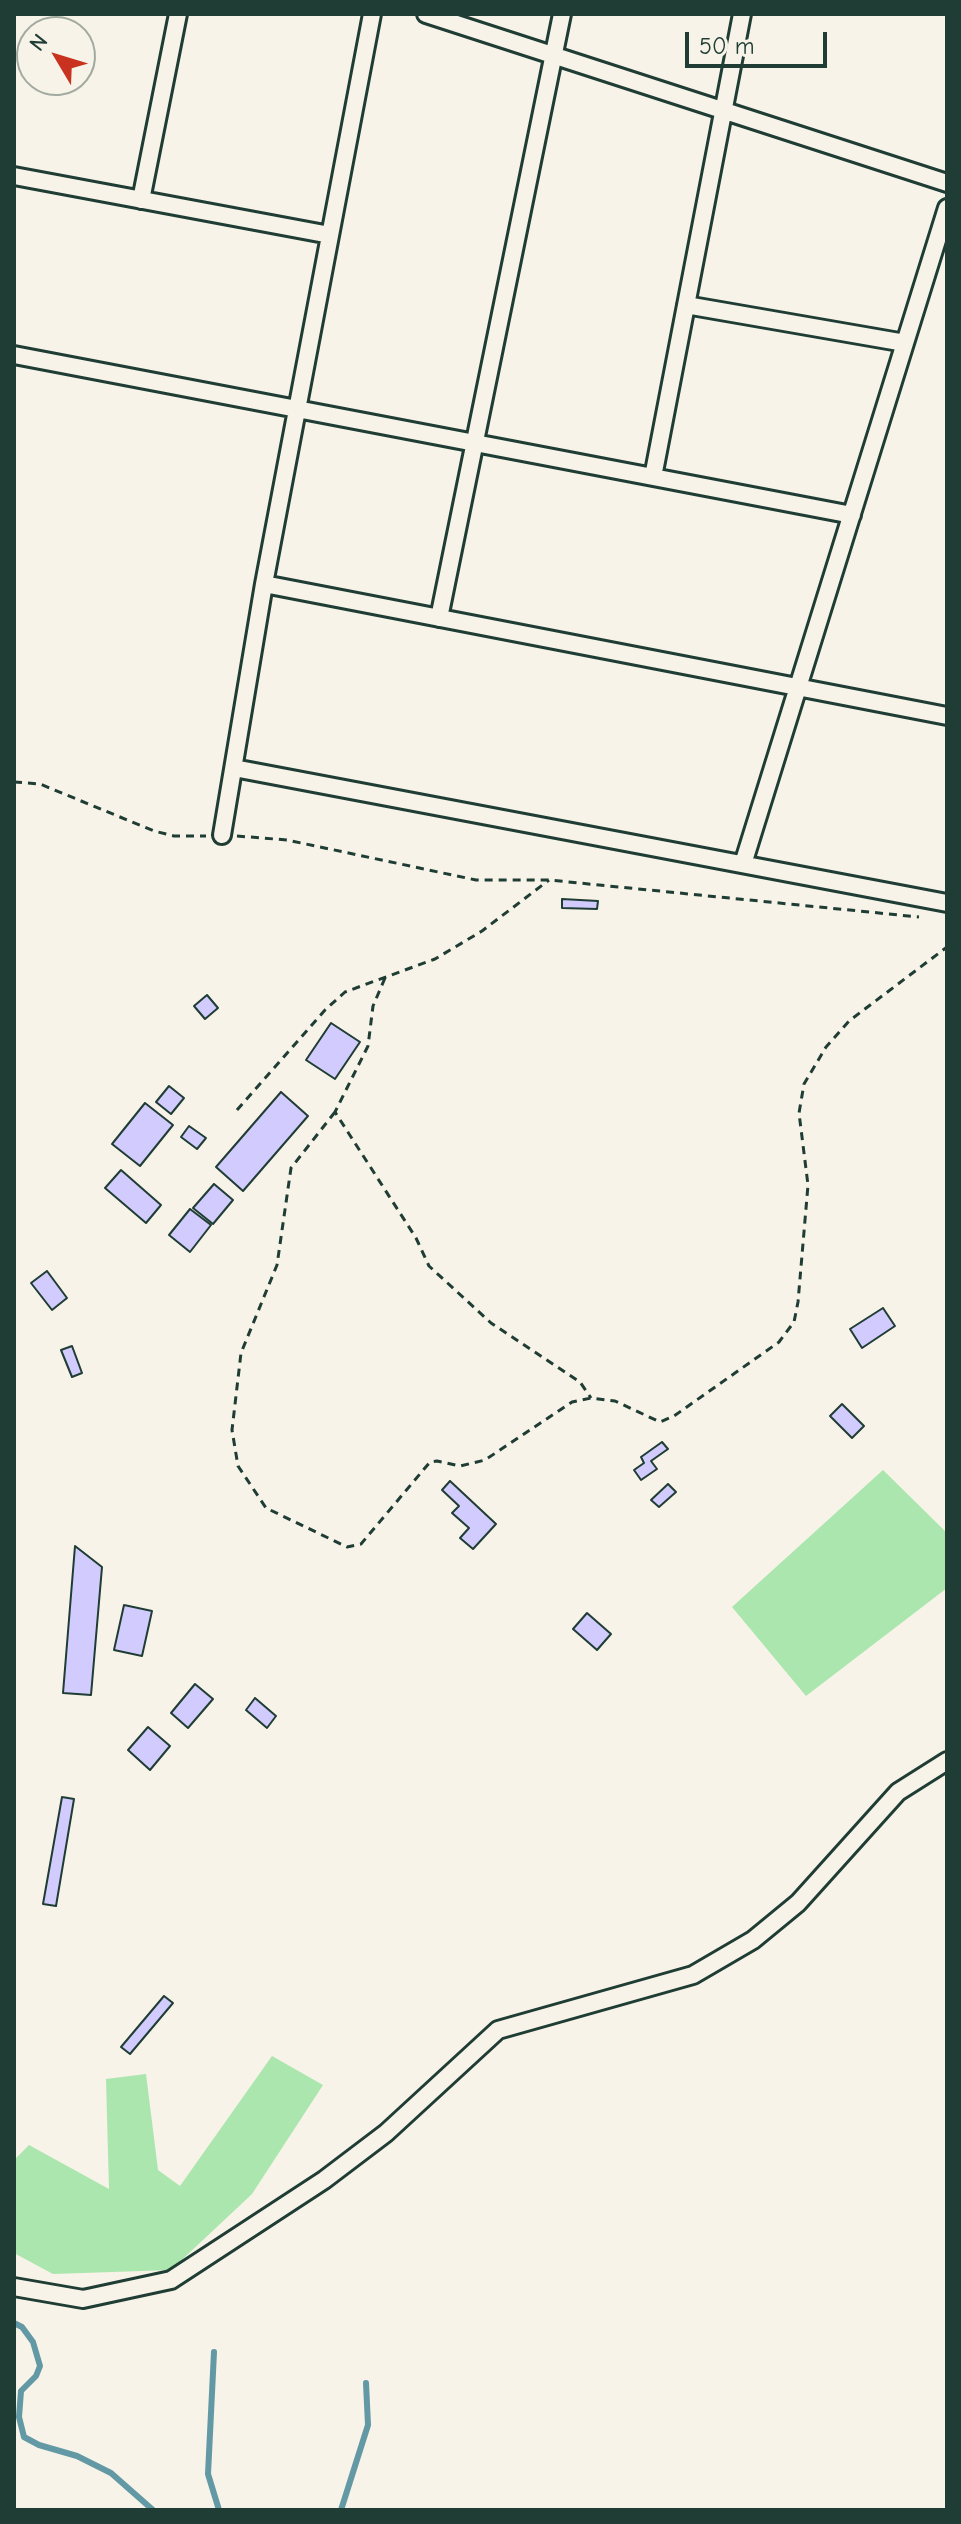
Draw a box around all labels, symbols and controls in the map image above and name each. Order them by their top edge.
north arrow [16,16,96,96]
scale bar [689,16,831,66]
text: N [24,29,53,56]
text: 50 m [699,32,755,60]

